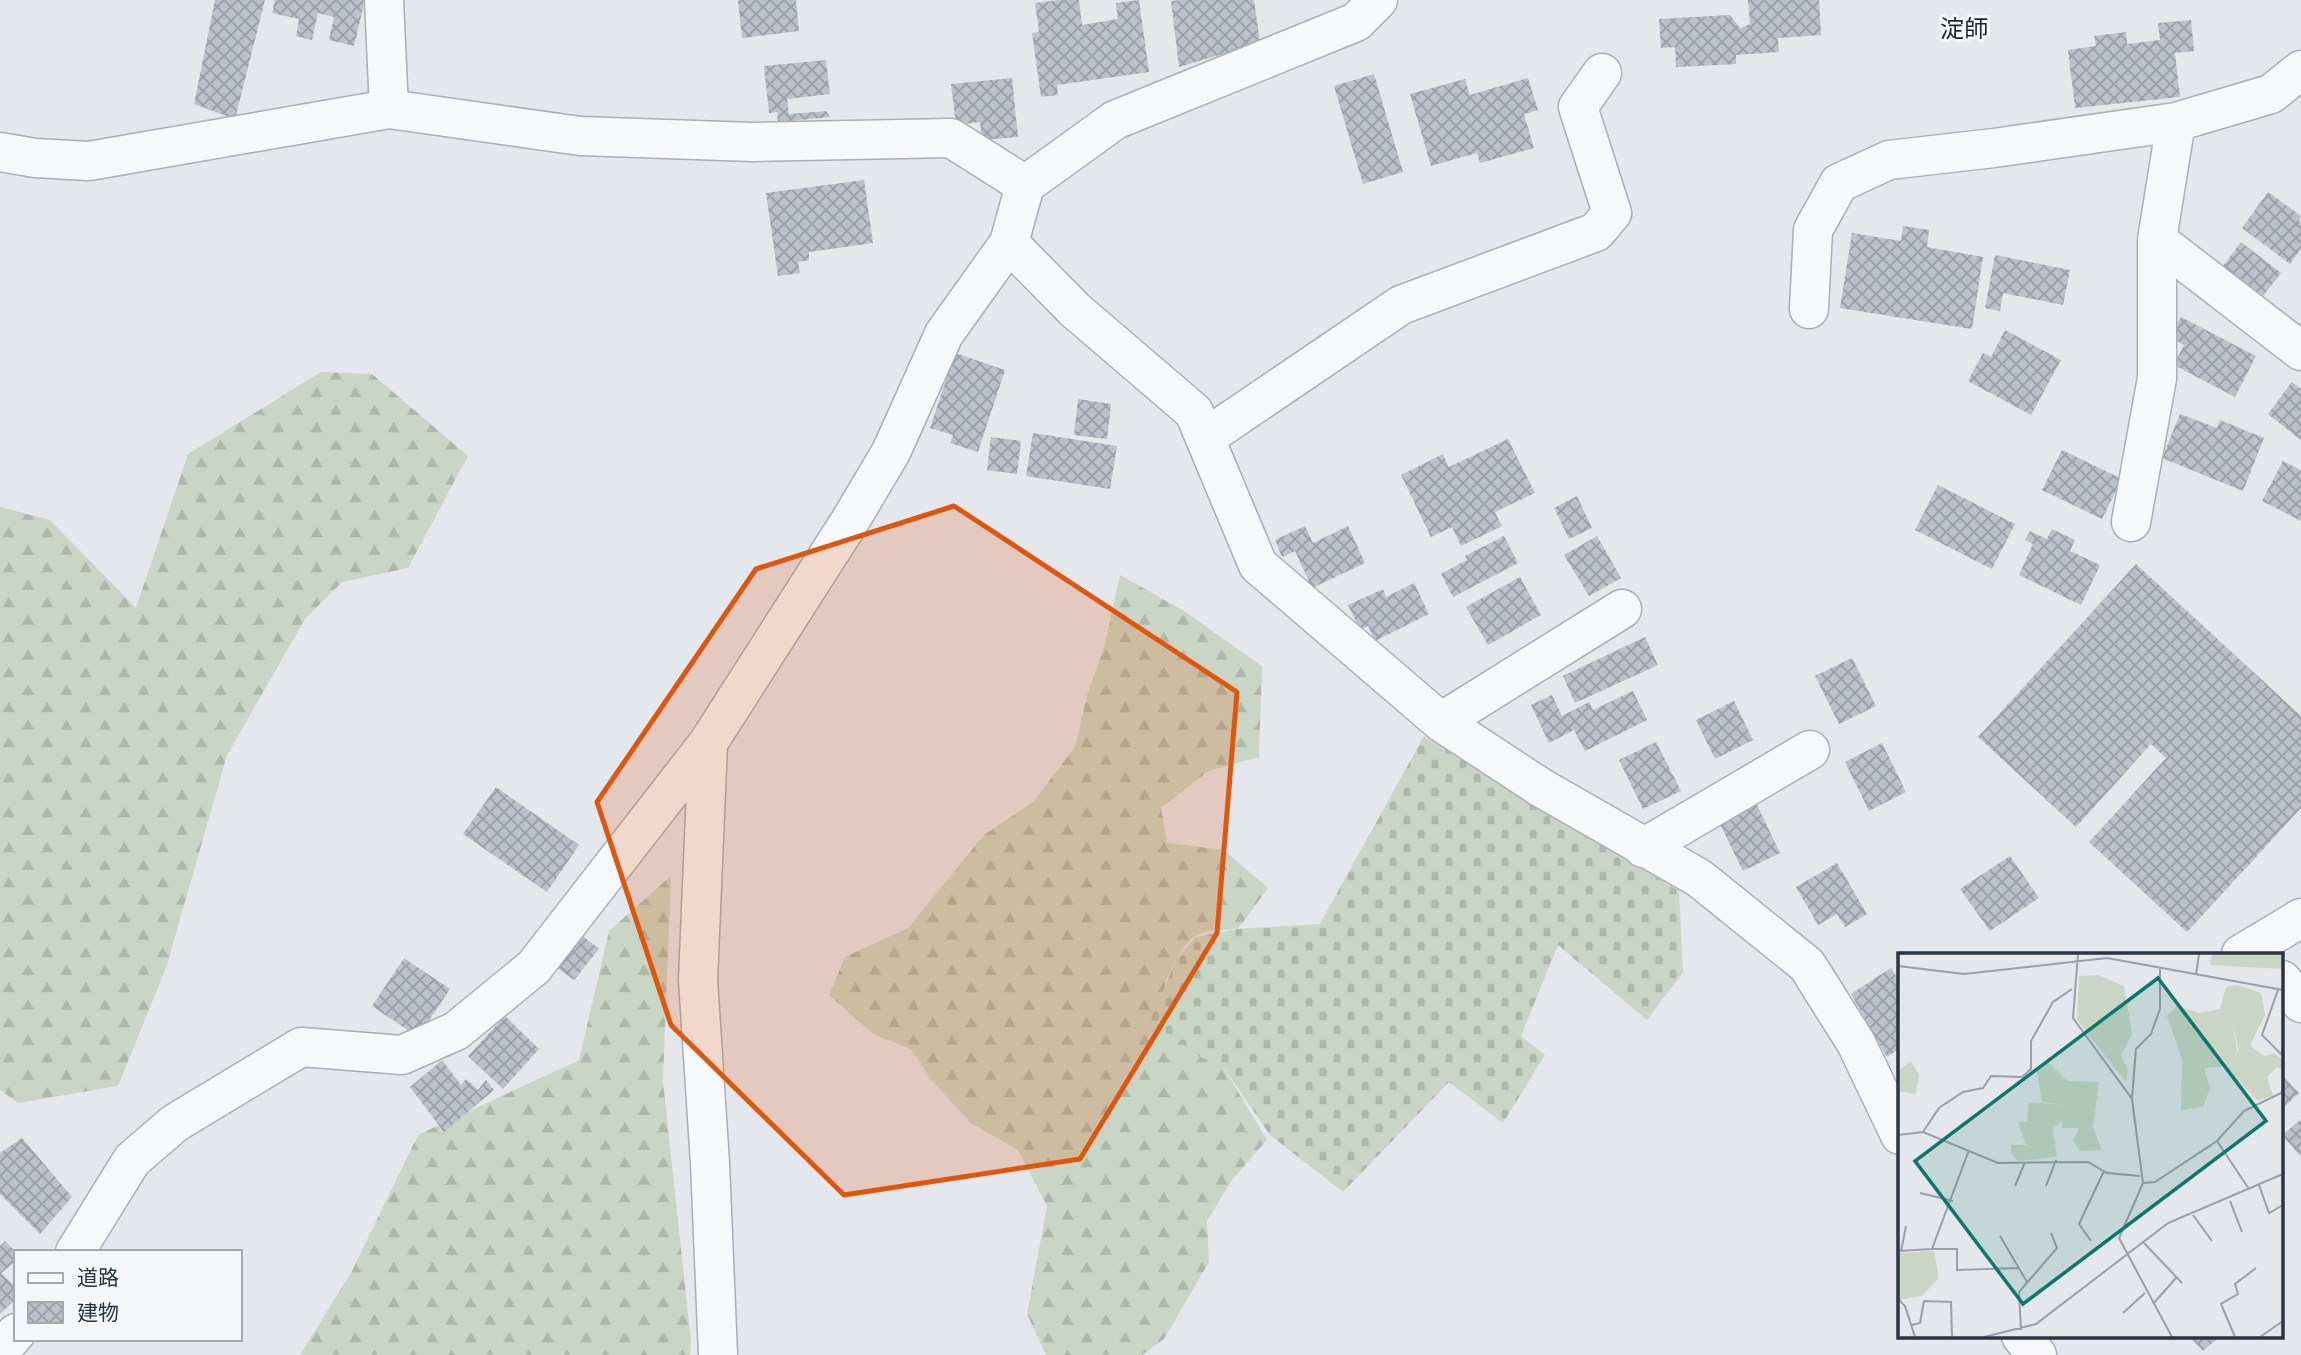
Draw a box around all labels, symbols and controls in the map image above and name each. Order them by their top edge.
district label: 淀師 [1940,12,1988,47]
inset map [1898,953,2284,1338]
legend [14,1250,242,1341]
text: 道路 [77,1263,119,1293]
text: 建物 [77,1298,119,1328]

